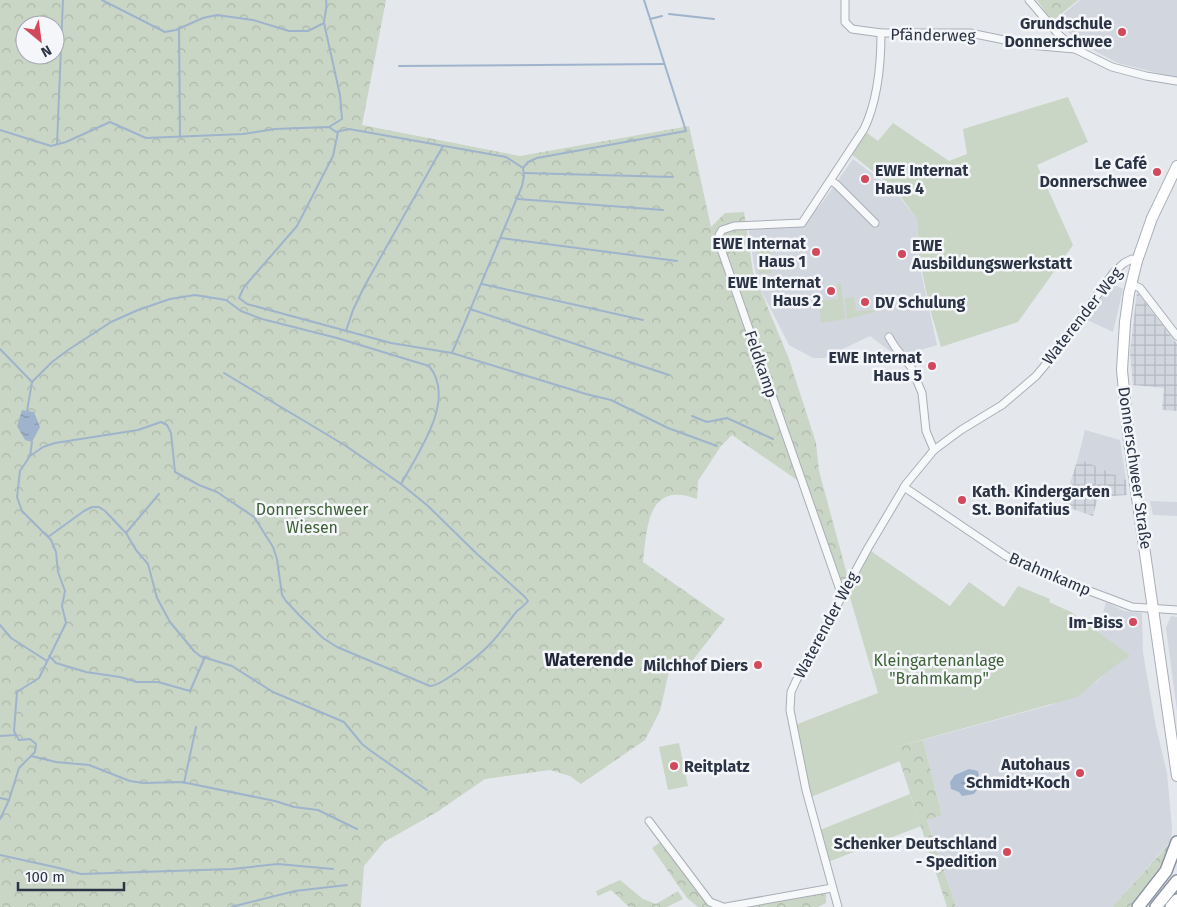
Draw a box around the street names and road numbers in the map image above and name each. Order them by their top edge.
street label: Pfänderweg [890,25,976,45]
street label: Waterender Weg [1038,263,1126,368]
street label: Feldkamp [741,328,781,400]
street label: Donnerschweer Straße [1114,386,1156,550]
street label: Brahmkamp [1006,548,1094,600]
street label: Waterender Weg [790,568,862,682]

